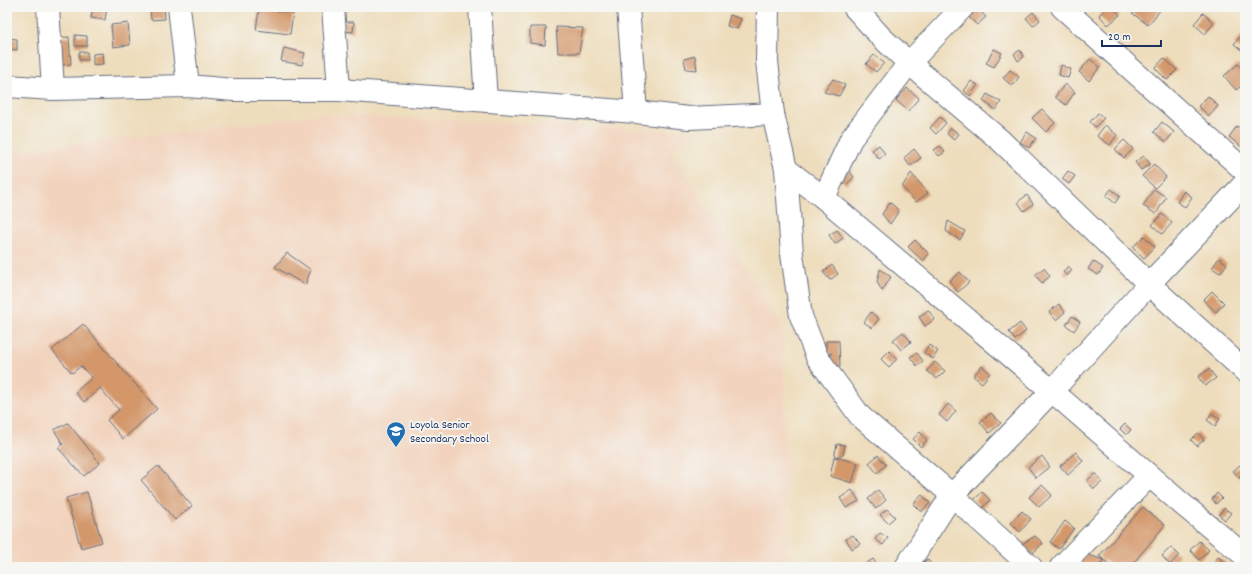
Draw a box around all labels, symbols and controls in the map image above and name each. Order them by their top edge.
scale bar [1102,22,1161,48]
text: 20 m [1108,29,1131,46]
place label: Loyola Senior Secondary School [410,417,489,448]
school or university icon: Loyola Senior Secondary School [385,420,407,448]

